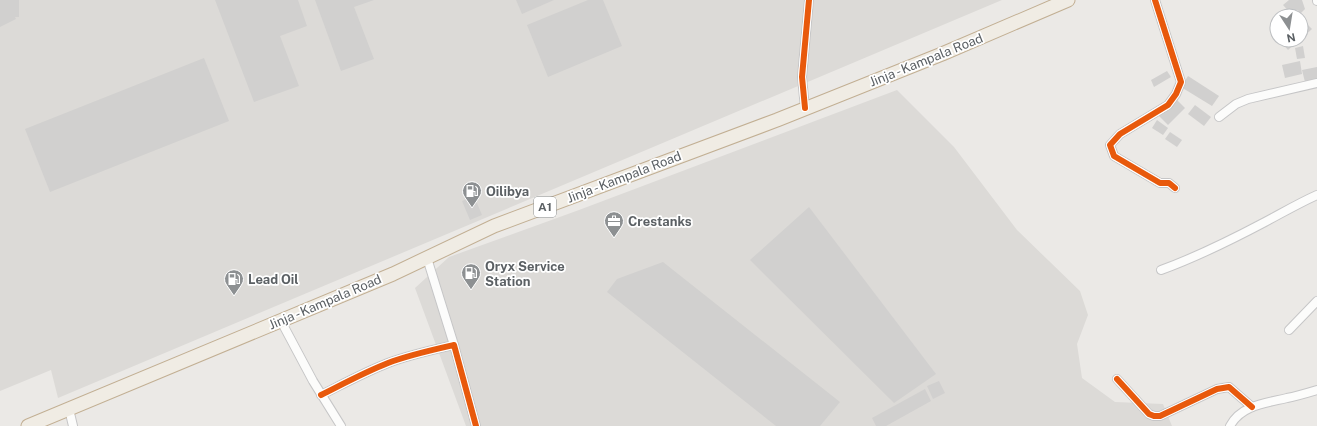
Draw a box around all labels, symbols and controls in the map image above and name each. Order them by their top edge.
north arrow [1269,8,1309,48]
street label: Jinja - Kampala Road [867,30,985,90]
text: N [1286,31,1297,45]
street label: Jinja - Kampala Road [565,148,683,206]
fuel station icon: Oilibya [461,180,483,208]
place label: Oilibya [486,184,529,199]
road number: A1 [534,197,556,217]
office icon: Crestanks [603,210,625,238]
place label: Crestanks [628,214,692,229]
place label: Oryx Service Station [485,259,565,289]
fuel station icon: Oryx Service Station [460,262,482,290]
fuel station icon: Lead Oil [223,268,245,296]
street label: Jinja - Kampala Road [266,271,384,333]
place label: Lead Oil [248,272,299,287]

